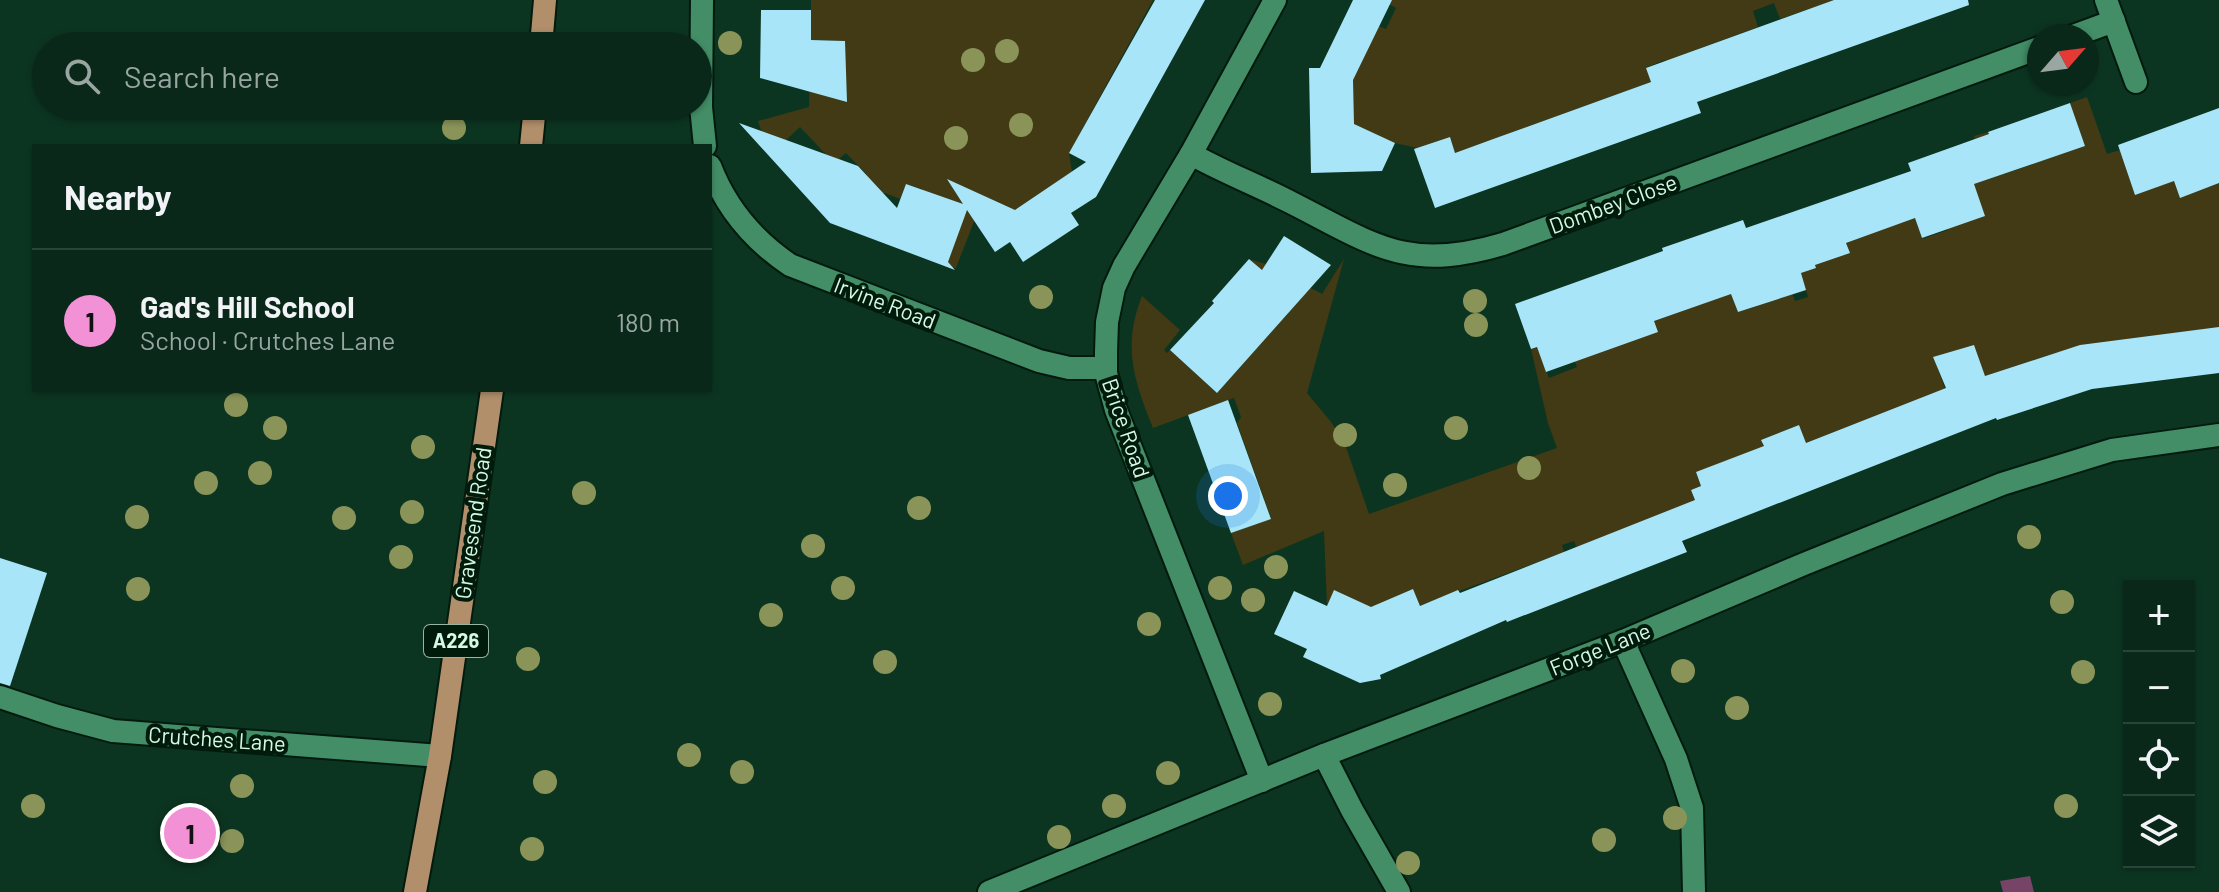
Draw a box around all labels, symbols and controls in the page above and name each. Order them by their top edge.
north arrow [2027,24,2099,96]
search box [32,32,712,120]
icon: search [60,54,104,98]
text: Search here [124,58,280,94]
street label: Dombey Close [1545,168,1680,238]
text: Nearby [64,176,172,217]
street label: Irvine Road [831,271,940,333]
text: Gad's Hill School [140,288,355,324]
text: 1 [85,306,95,337]
text: 180 m [616,306,680,337]
text: School · Crutches Lane [140,324,395,355]
street label: Brice Road [1098,374,1156,481]
street label: Gravesend Road [448,445,496,601]
your location [1208,476,1248,516]
map controls [2123,580,2195,868]
button: + [2123,580,2195,652]
street label: Forge Lane [1545,616,1654,680]
road number: A226 [424,625,488,657]
button: − [2123,652,2195,724]
street label: Crutches Lane [148,720,287,756]
button: locate [2123,724,2195,796]
button: layers [2123,796,2195,868]
pin: 1 [164,803,216,863]

